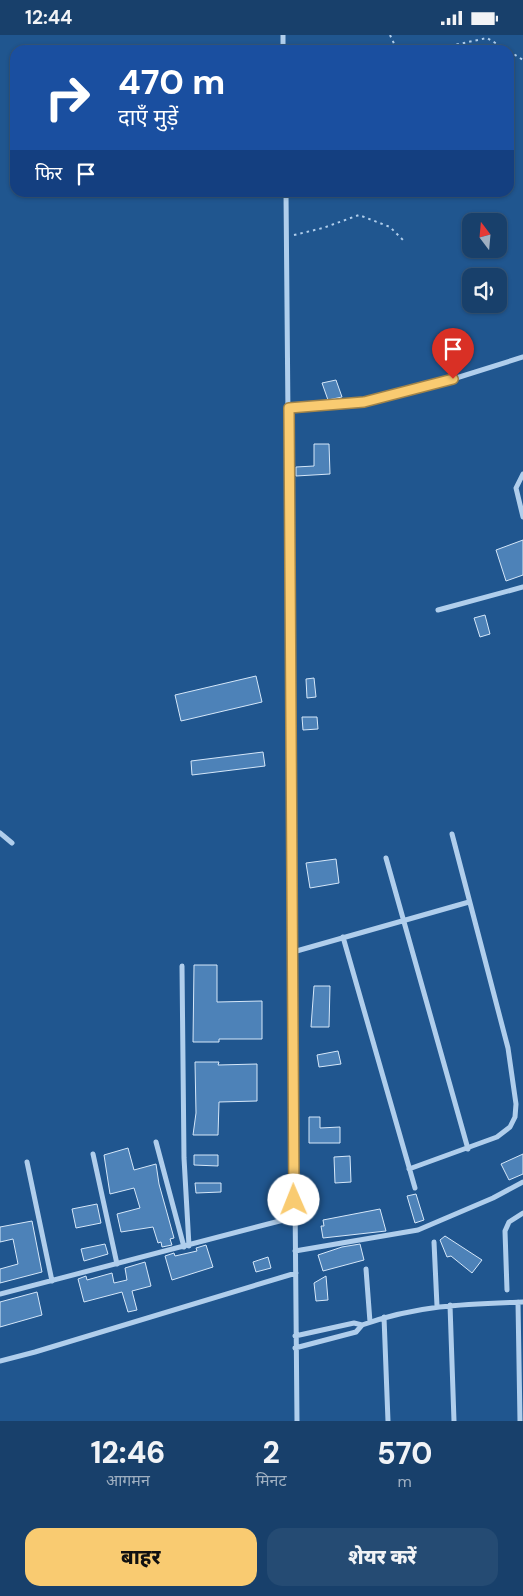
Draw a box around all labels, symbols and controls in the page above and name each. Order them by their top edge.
text: 12:44 [25,5,72,30]
text: 470 m [118,59,225,105]
icon: right [35,65,100,130]
text: दाएँ मुड़ें [118,103,178,132]
icon: arrive [72,160,100,188]
text: फिर [35,161,62,186]
north arrow [462,213,508,257]
map controls [462,213,507,313]
button: sound [462,268,507,313]
pin [432,328,474,379]
icon: arrive [439,335,467,363]
position arrow [267,1173,319,1225]
text: 12:46 [90,1433,165,1472]
text: 2 [262,1433,280,1472]
text: 570 [377,1434,433,1473]
text: आगमन [106,1470,150,1491]
text: मिनट [256,1470,286,1491]
text: m [398,1471,412,1492]
button: बाहर [25,1528,257,1586]
button: शेयर करें [267,1528,498,1586]

